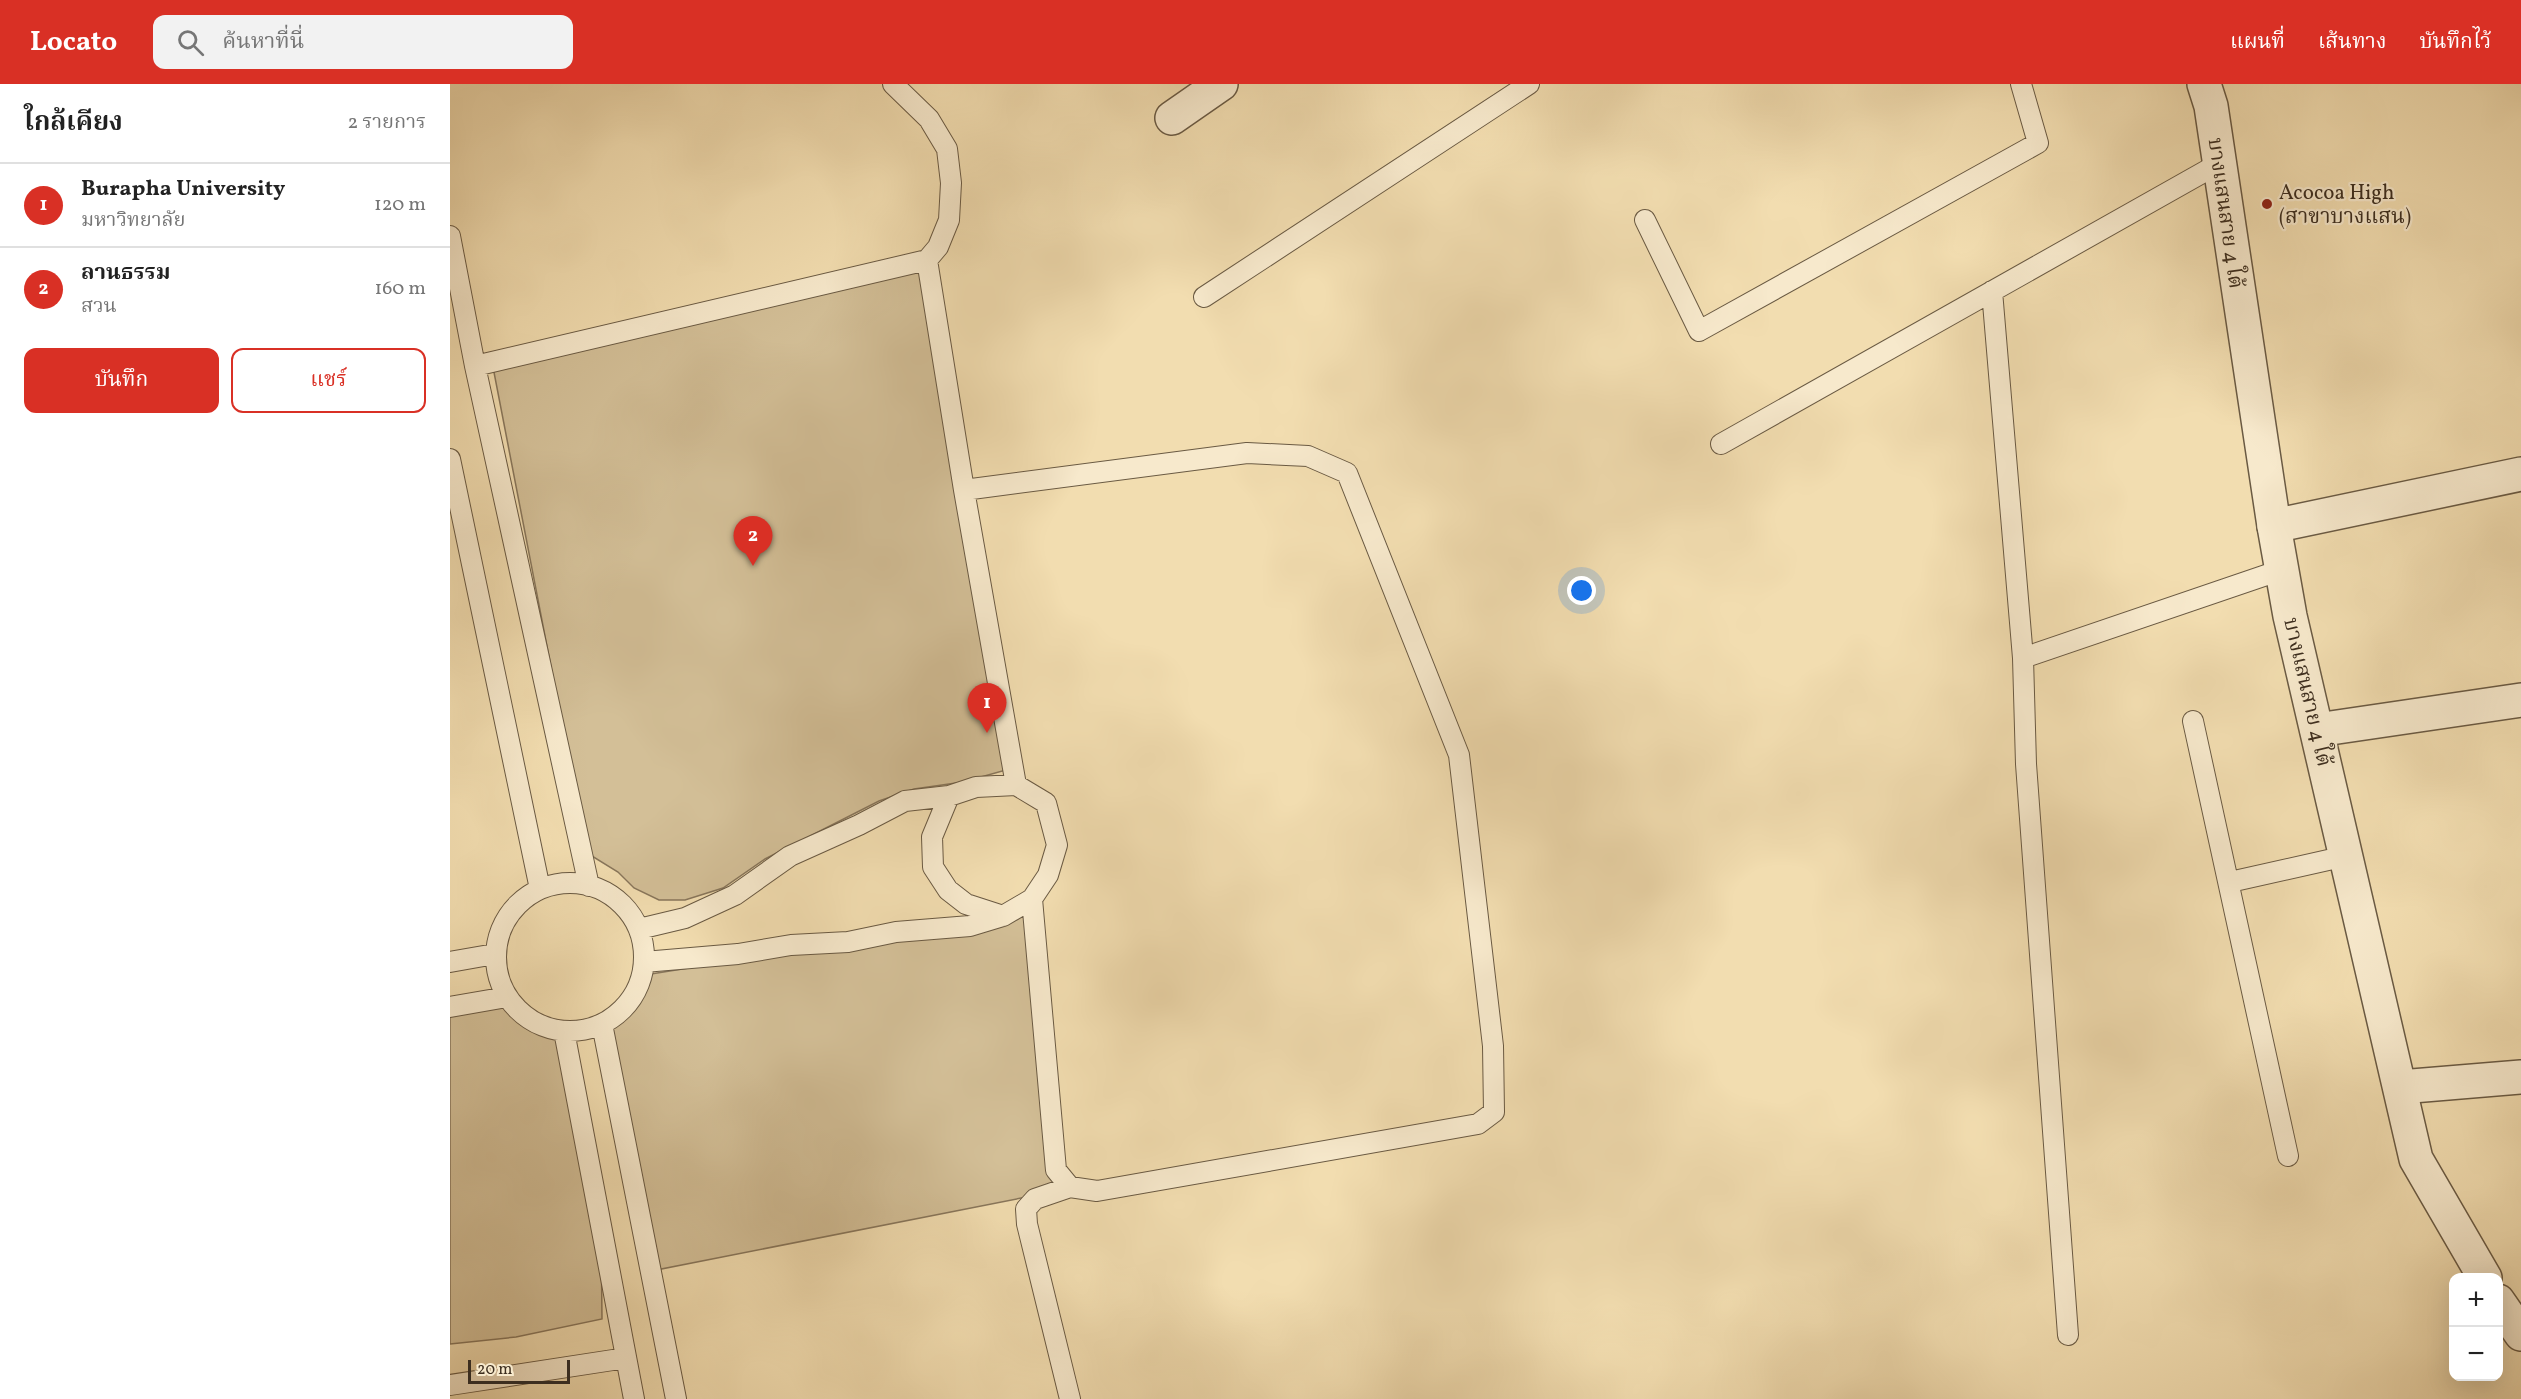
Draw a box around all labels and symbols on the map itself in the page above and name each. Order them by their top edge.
street label: บางแสนสาย 4 ใต้ [2200,136,2251,290]
place label: Acocoa High (สาขาบางแสน) [2279,179,2411,232]
marker: Acocoa High (สาขาบางแสน) [2260,197,2274,211]
pin: 2 [734,516,772,566]
your location [1567,576,1596,605]
street label: บางแสนสาย 4 ใต้ [2275,615,2340,770]
pin: 1 [968,684,1006,733]
scale bar [468,1357,570,1384]

